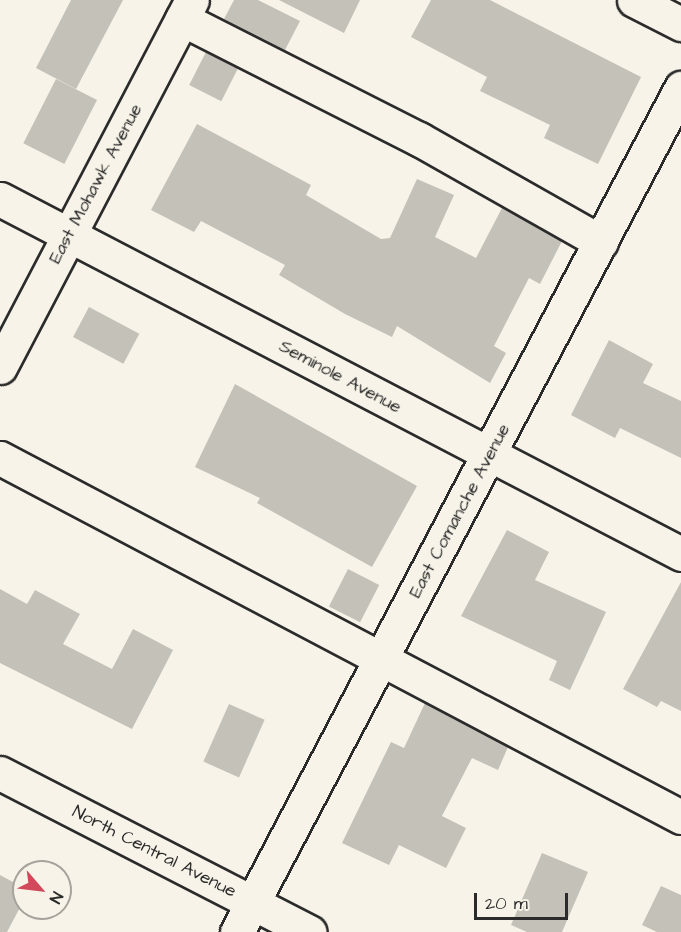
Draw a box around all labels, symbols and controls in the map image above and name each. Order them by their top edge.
street label: East Mohawk Avenue [45,100,147,268]
street label: Seminole Avenue [275,336,405,418]
street label: East Comanche Avenue [405,420,515,602]
street label: North Central Avenue [68,801,240,903]
north arrow [12,860,72,920]
scale bar [477,881,572,919]
text: N [44,888,68,907]
text: 20 m [485,891,528,916]

